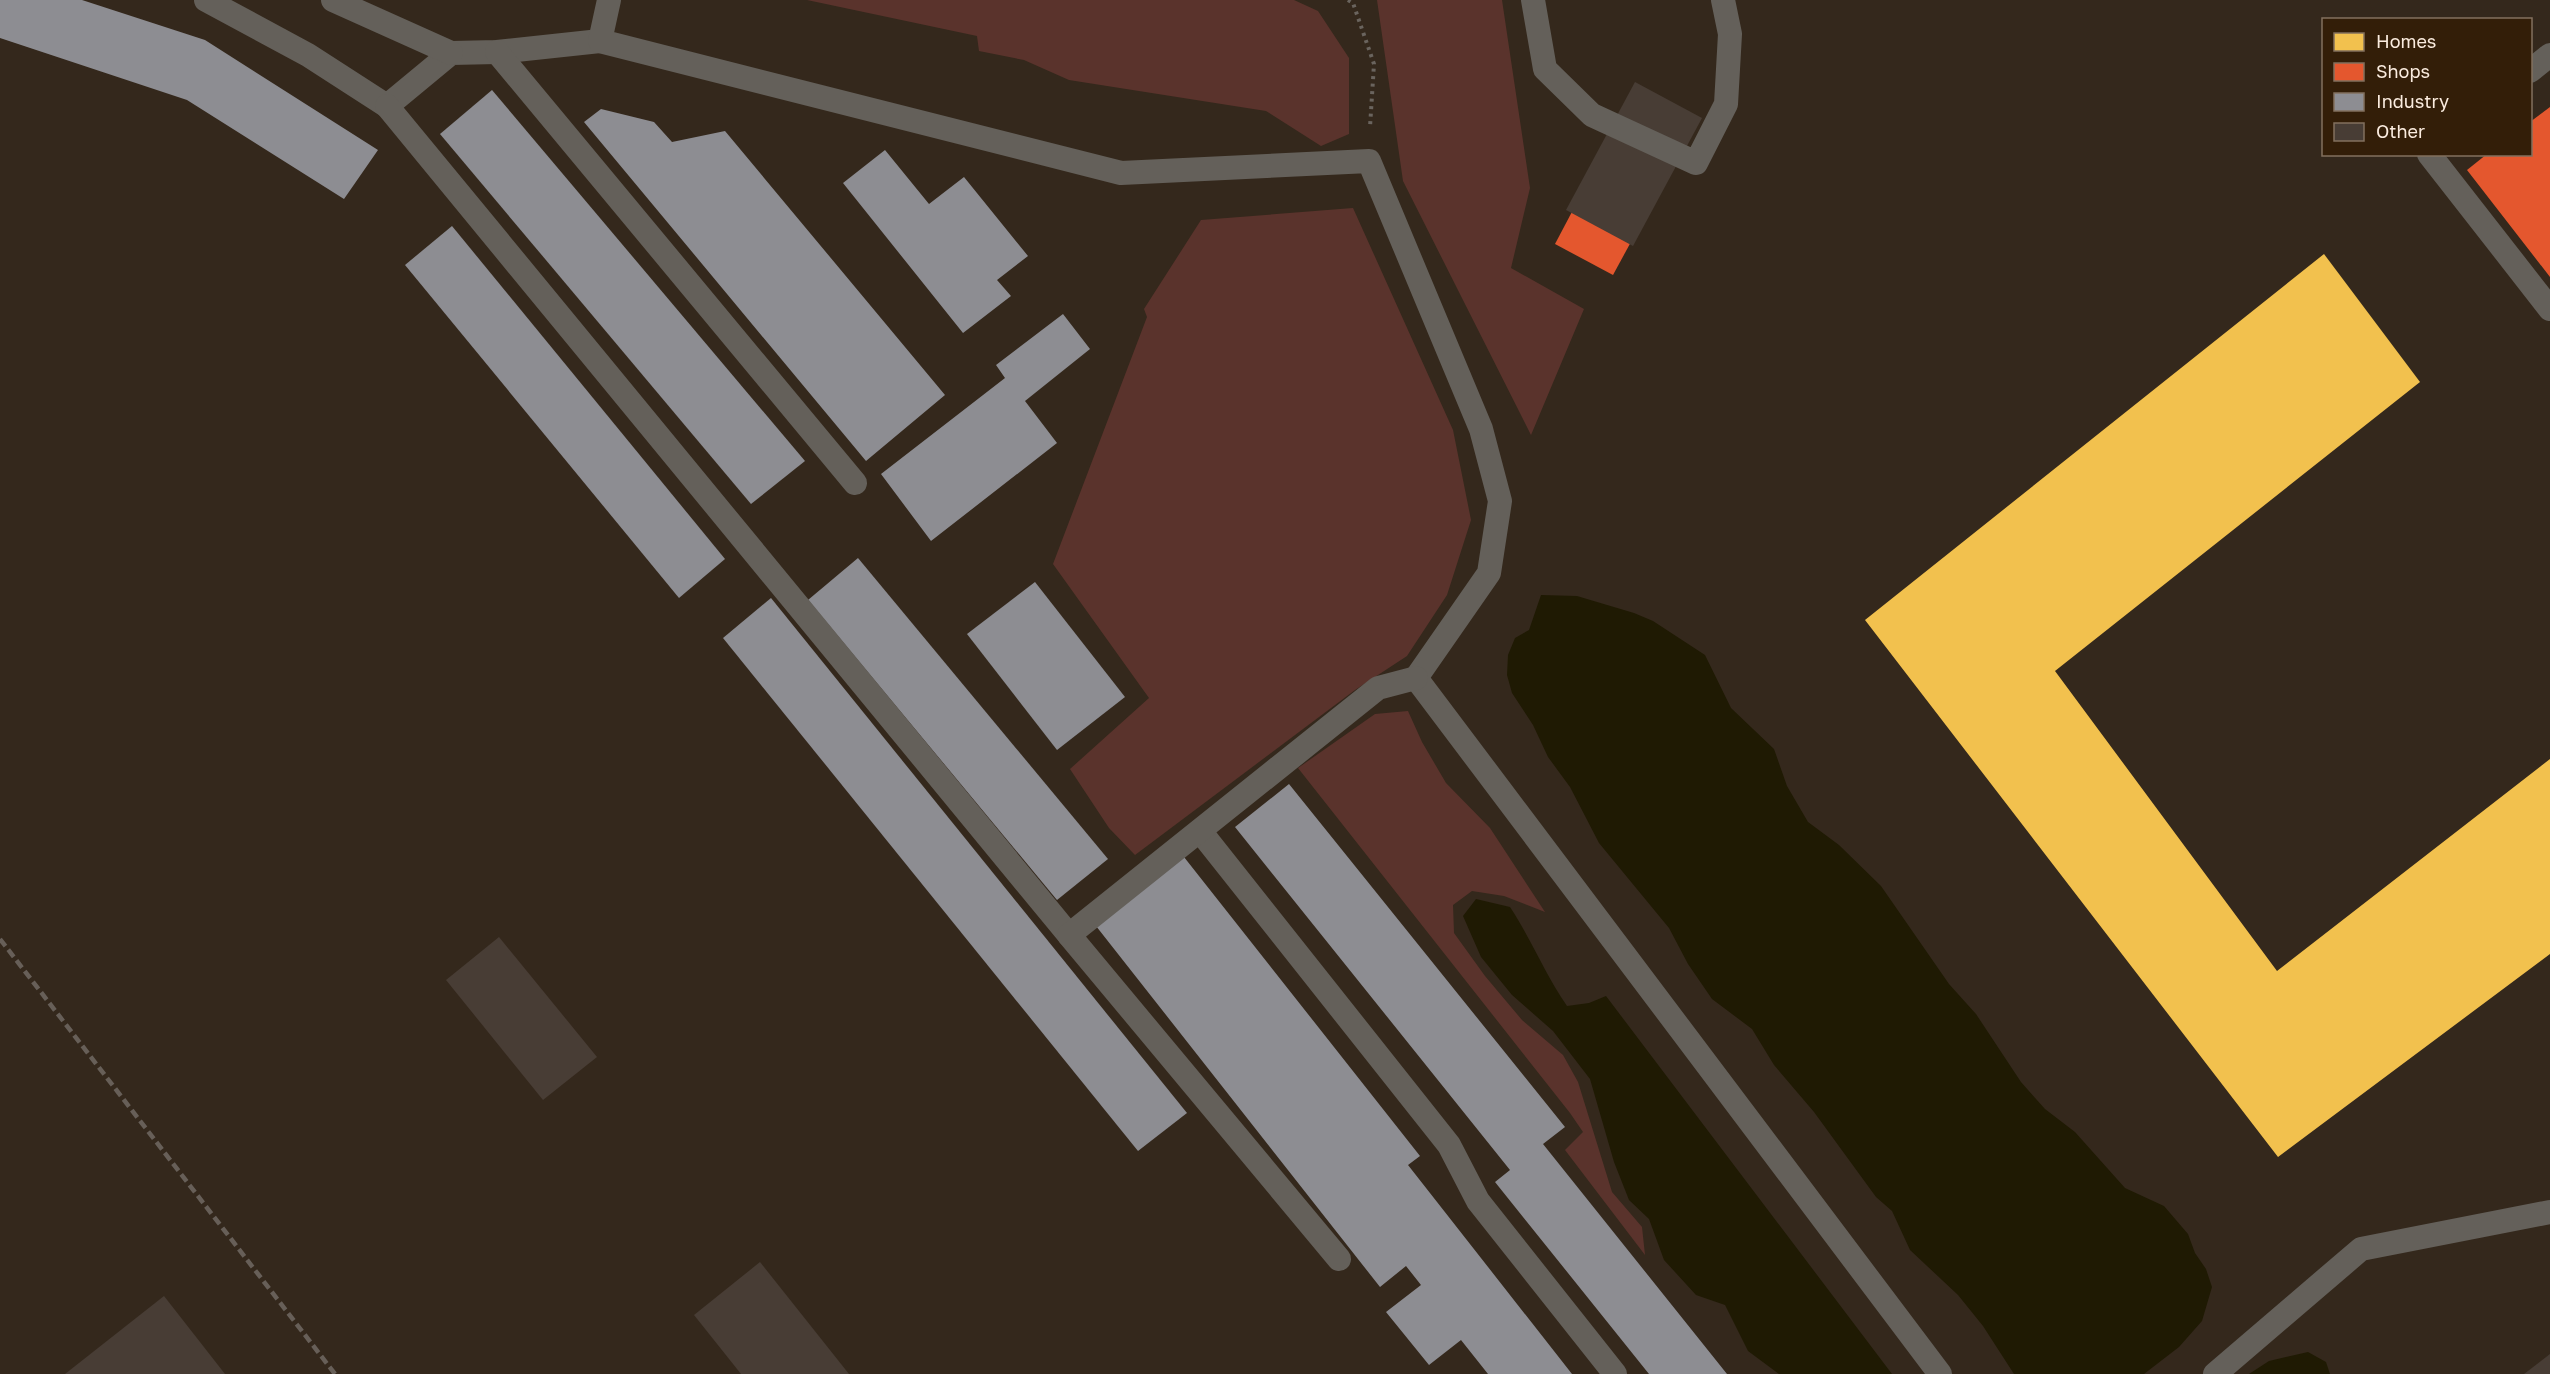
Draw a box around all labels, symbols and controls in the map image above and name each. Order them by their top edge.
legend [2322,18,2532,156]
text: Homes [2376,30,2436,52]
text: Shops [2376,60,2430,82]
text: Industry [2376,90,2449,112]
text: Other [2376,120,2425,142]

